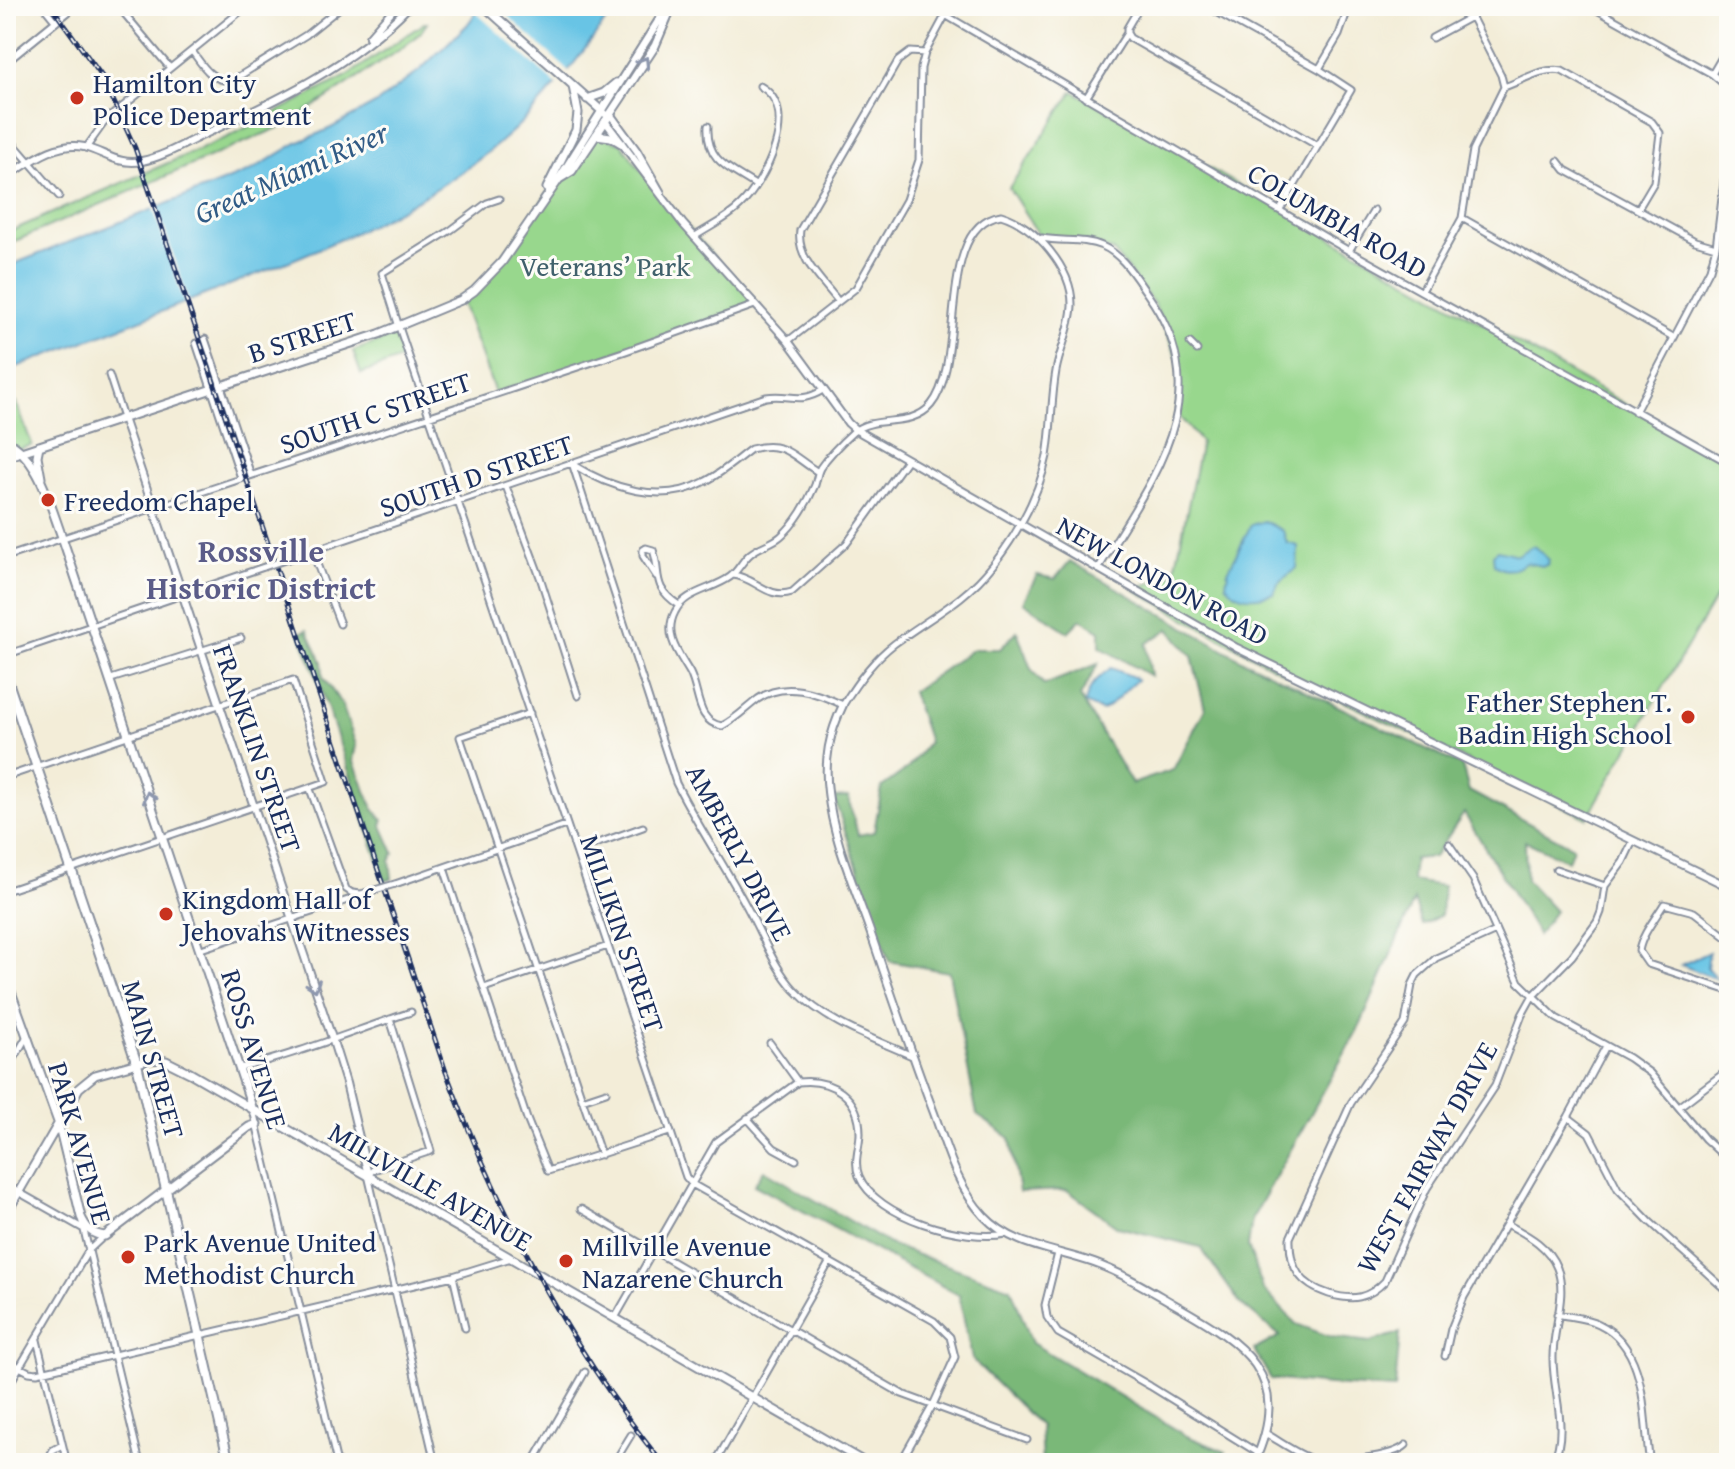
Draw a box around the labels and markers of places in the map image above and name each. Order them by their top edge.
place label: Hamilton City Police Department [93,62,311,135]
marker: Hamilton City Police Department [68,89,86,107]
place label: Freedom Chapel [64,480,254,521]
marker: Freedom Chapel [39,491,57,509]
place label: Father Stephen T. Badin High School [1458,681,1672,754]
marker: Father Stephen T. Badin High School [1679,708,1697,726]
place label: Kingdom Hall of Jehovahs Witnesses [179,878,410,951]
marker: Kingdom Hall of Jehovahs Witnesses [157,905,175,923]
place label: Park Avenue United Methodist Church [144,1221,376,1294]
place label: Millville Avenue Nazarene Church [582,1225,784,1298]
marker: Park Avenue United Methodist Church [119,1248,137,1266]
marker: Millville Avenue Nazarene Church [557,1252,575,1270]

